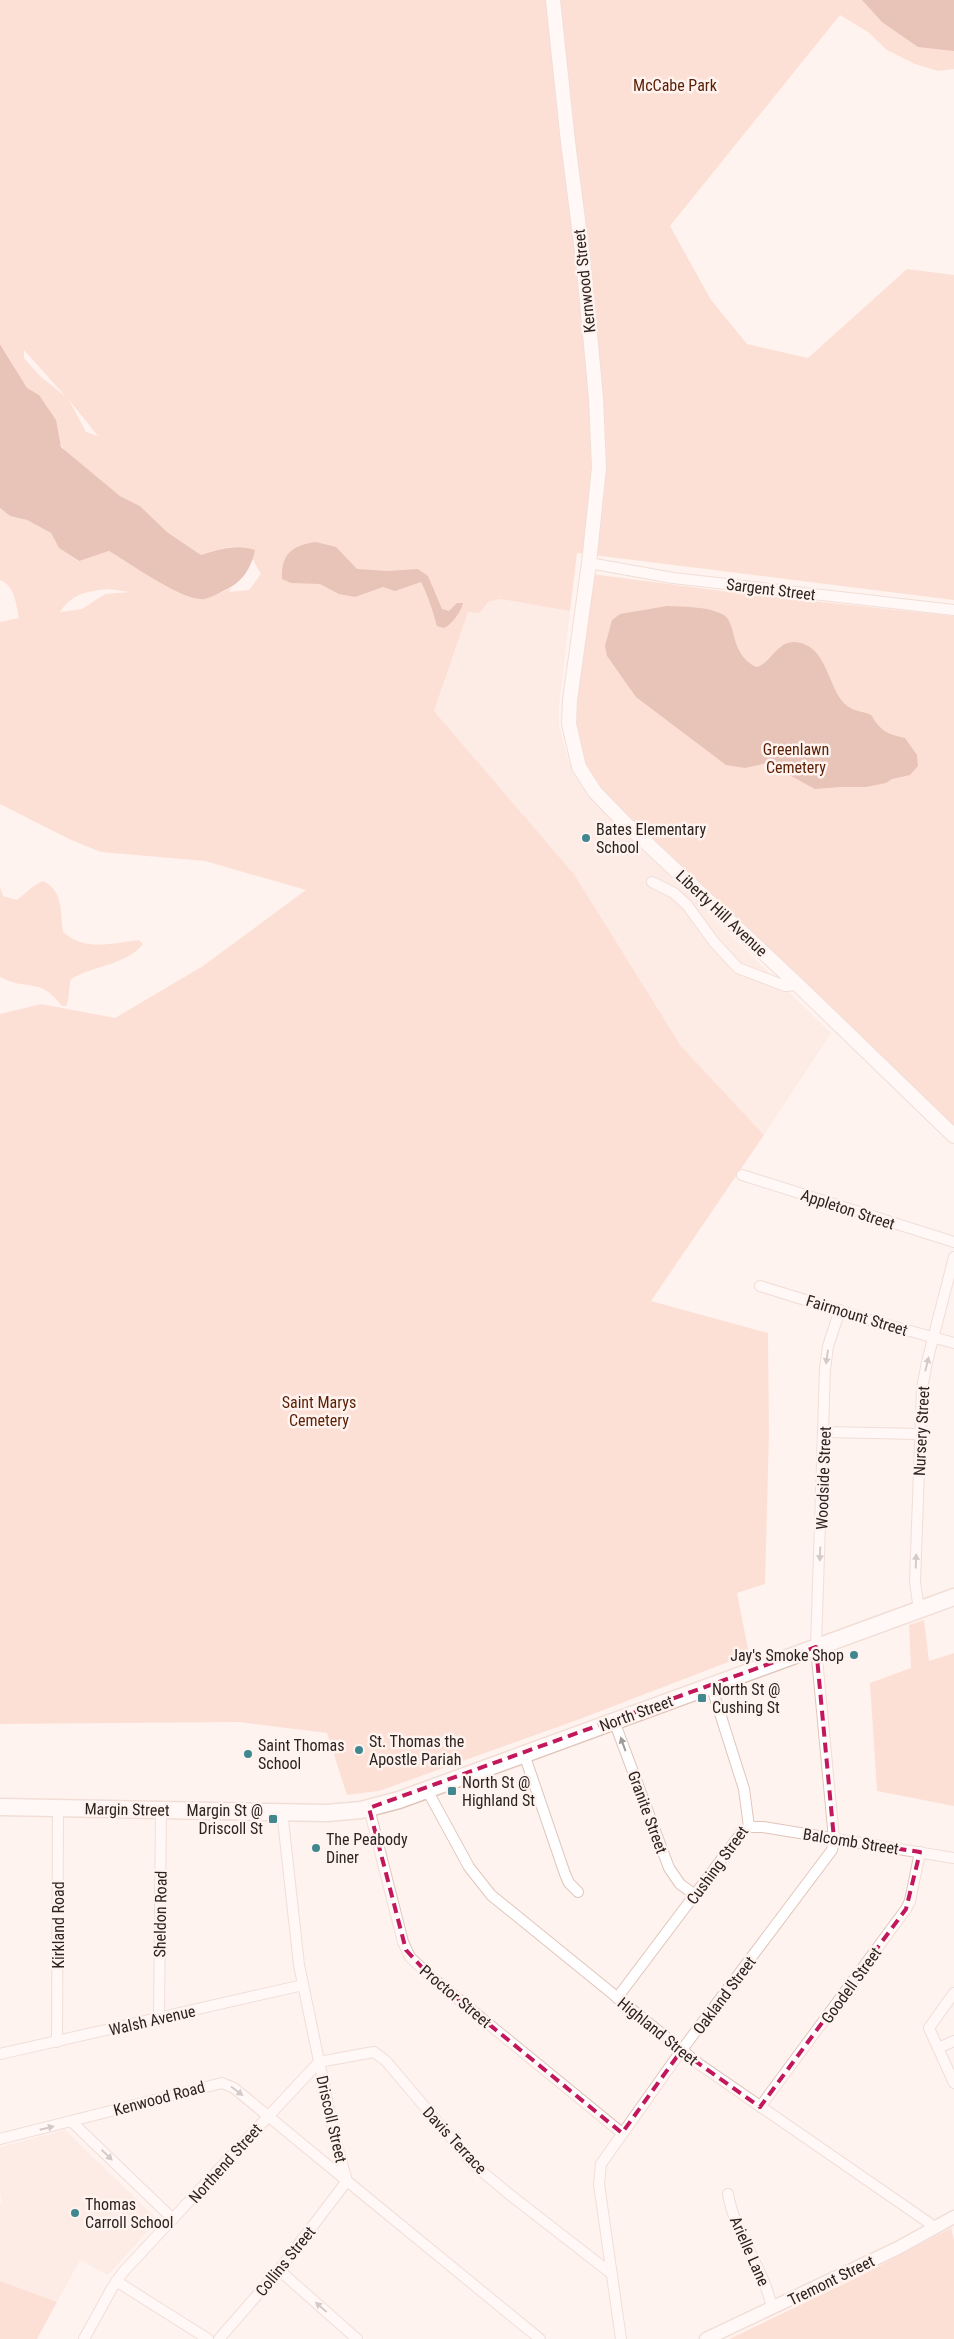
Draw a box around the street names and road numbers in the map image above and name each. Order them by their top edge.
street label: Kernwood Street [570,228,599,334]
street label: Sargent Street [725,575,817,604]
street label: Liberty Hill Avenue [672,866,771,960]
street label: Appleton Street [798,1185,897,1234]
street label: Fairmount Street [804,1291,910,1340]
street label: Nursery Street [910,1385,933,1477]
street label: Woodside Street [812,1426,835,1530]
street label: North Street [597,1691,676,1736]
street label: Granite Street [624,1768,671,1856]
street label: Margin Street [84,1799,170,1820]
street label: Cushing Street [683,1822,752,1908]
street label: Balcomb Street [802,1825,900,1858]
street label: Sheldon Road [150,1870,171,1958]
street label: Kirkland Road [49,1881,68,1969]
street label: Goodell Street [817,1943,886,2027]
street label: Oakland Street [689,1952,760,2038]
street label: Proctor Street [416,1961,496,2032]
street label: Highland Street [614,1993,702,2070]
street label: Walsh Avenue [107,2001,197,2040]
street label: Driscoll Street [312,2074,351,2165]
street label: Kenwood Road [111,2077,207,2120]
street label: Davis Terrace [419,2103,491,2178]
street label: Northend Street [185,2120,266,2207]
street label: Arielle Lane [726,2213,773,2289]
street label: Collins Street [251,2222,319,2300]
street label: Tremont Street [785,2251,878,2310]

